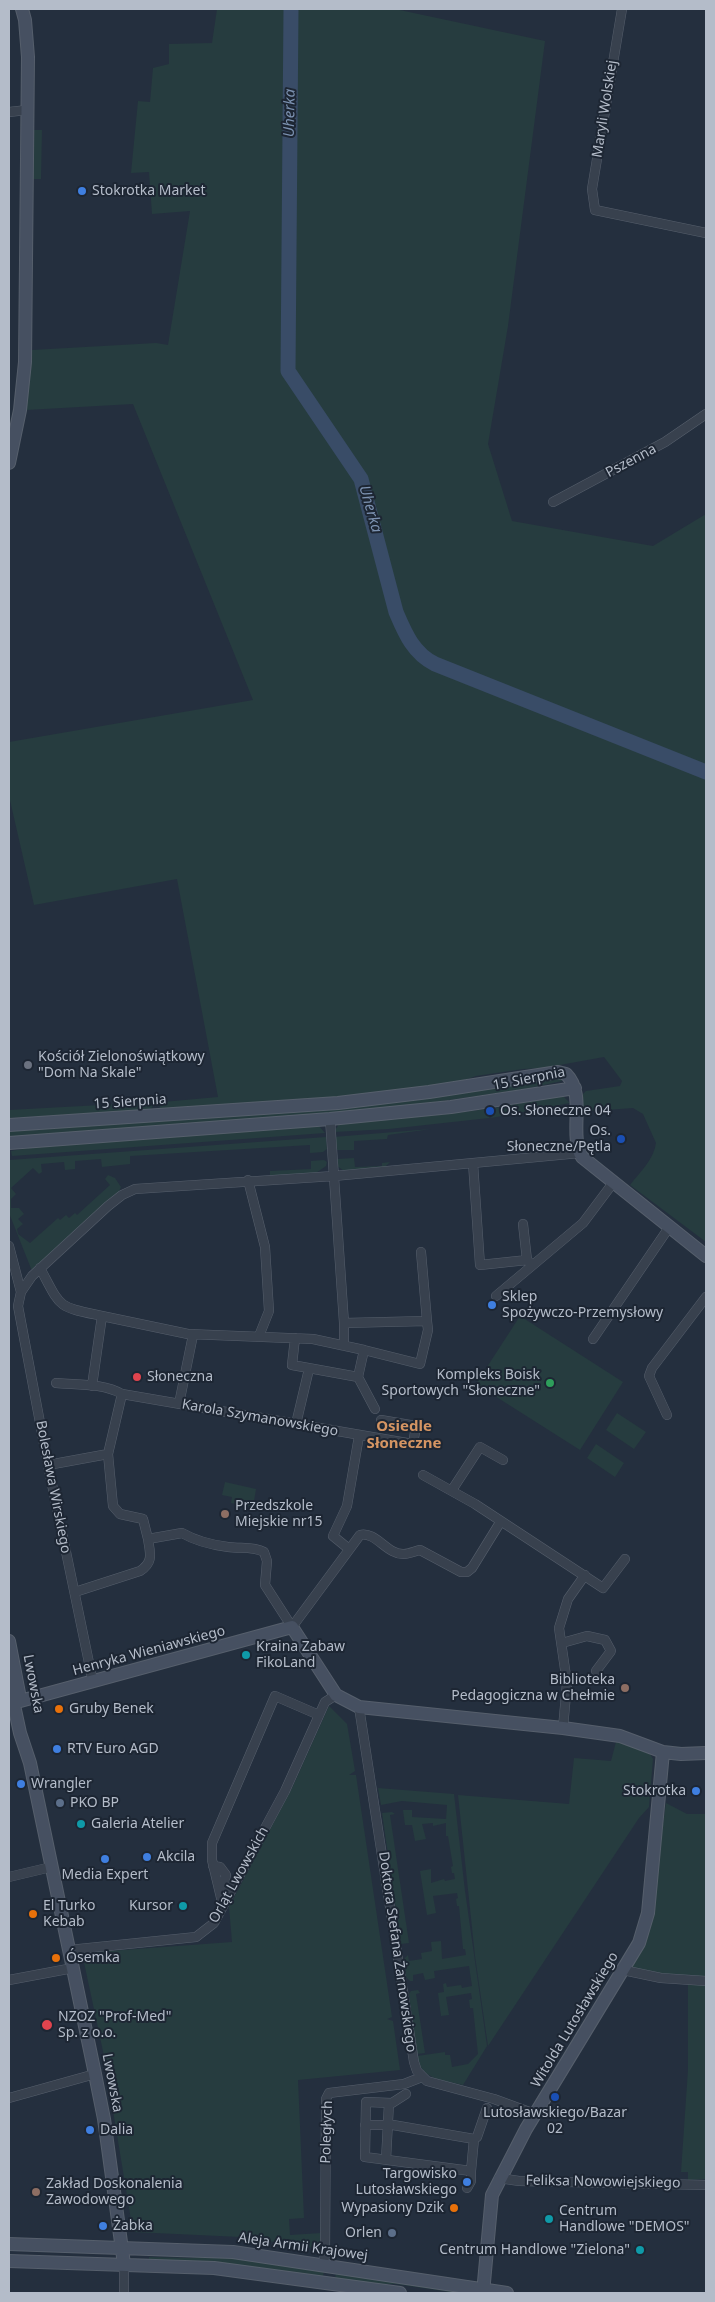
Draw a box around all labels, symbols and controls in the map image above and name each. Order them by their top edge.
street label: Maryli Wolskiej [589,59,621,159]
water label: Uherka [281,89,299,137]
place label: Stokrotka Market [92,183,205,199]
marker: Stokrotka Market [76,185,88,197]
street label: Pszenna [603,441,659,481]
water label: Uherka [355,483,385,535]
place label: Kościół Zielonoświątkowy "Dom Na Skale" [38,1049,205,1082]
marker: Kościół Zielonoświątkowy "Dom Na Skale" [22,1059,34,1071]
street label: 15 Sierpnia [491,1064,567,1094]
street label: 15 Sierpnia [93,1091,167,1113]
place label: Os. Słoneczne 04 [500,1103,611,1119]
marker: Os. Słoneczne 04 [484,1105,496,1117]
place label: Os. Słoneczne/Pętla [507,1123,611,1156]
marker: Os. Słoneczne/Pętla [615,1133,627,1145]
place label: Sklep Spożywczo-Przemysłowy [502,1289,663,1321]
marker: Sklep Spożywczo-Przemysłowy [486,1299,498,1311]
place label: Kompleks Boisk Sportowych "Słoneczne" [382,1367,540,1400]
place label: Słoneczna [147,1369,213,1385]
marker: Słoneczna [131,1371,143,1383]
marker: Kompleks Boisk Sportowych "Słoneczne" [544,1377,556,1389]
street label: Karola Szymanowskiego [180,1396,340,1440]
district label: Osiedle Słoneczne [367,1418,441,1453]
street label: Bolesława Wirskiego [32,1419,74,1555]
place label: Przedszkole Miejskie nr15 [235,1498,323,1530]
marker: Przedszkole Miejskie nr15 [219,1508,231,1520]
street label: Henryka Wieniawskiego [71,1623,227,1679]
place label: Kraina Zabaw FikoLand [256,1639,345,1671]
marker: Kraina Zabaw FikoLand [240,1649,252,1661]
street label: Lwowska [19,1653,47,1715]
place label: Biblioteka Pedagogiczna w Chełmie [451,1672,615,1704]
marker: Biblioteka Pedagogiczna w Chełmie [619,1682,631,1694]
place label: Gruby Benek [69,1701,154,1717]
marker: Gruby Benek [53,1703,65,1715]
place label: RTV Euro AGD [67,1741,159,1757]
marker: RTV Euro AGD [51,1743,63,1755]
place label: Wrangler [31,1776,92,1792]
marker: Wrangler [15,1778,27,1790]
place label: Stokrotka [623,1783,686,1799]
marker: Stokrotka [690,1785,702,1797]
place label: PKO BP [70,1795,119,1811]
marker: PKO BP [54,1797,66,1809]
place label: Galeria Atelier [91,1816,184,1832]
marker: Galeria Atelier [75,1818,87,1830]
street label: Orląt Lwowskich [206,1824,272,1926]
place label: Akcila [157,1849,195,1865]
marker: Akcila [141,1851,153,1863]
street label: Doktora Stefana Żarnowskiego [375,1851,419,2053]
marker: Media Expert [99,1853,111,1865]
place label: Media Expert [62,1867,148,1883]
place label: El Turko Kebab [43,1898,95,1930]
place label: Kursor [129,1898,173,1914]
marker: Kursor [177,1900,189,1912]
marker: El Turko Kebab [27,1908,39,1920]
street label: Witolda Lutosławskiego [528,1949,622,2091]
place label: Ósemka [66,1950,120,1966]
marker: Ósemka [50,1952,62,1964]
place label: NZOZ "Prof-Med" Sp. z o.o. [58,2009,171,2041]
marker: NZOZ "Prof-Med" Sp. z o.o. [40,2018,54,2032]
street label: Lwowska [98,2052,126,2114]
marker: Lutosławskiego/Bazar 02 [549,2091,561,2103]
street label: Poległych [318,2100,336,2164]
place label: Lutosławskiego/Bazar 02 [483,2105,627,2138]
place label: Dalia [100,2122,133,2138]
marker: Dalia [84,2124,96,2136]
place label: Targowisko Lutosławskiego [356,2166,457,2198]
street label: Feliksa Nowowiejskiego [525,2172,681,2192]
place label: Zakład Doskonalenia Zawodowego [46,2176,183,2208]
marker: Targowisko Lutosławskiego [461,2176,473,2188]
marker: Zakład Doskonalenia Zawodowego [30,2186,42,2198]
place label: Wypasiony Dzik [341,2200,444,2216]
marker: Wypasiony Dzik [448,2202,460,2214]
place label: Centrum Handlowe "DEMOS" [559,2203,690,2236]
marker: Centrum Handlowe "DEMOS" [543,2213,555,2225]
place label: Żabka [113,2218,153,2234]
marker: Żabka [97,2220,109,2232]
place label: Orlen [345,2225,382,2241]
marker: Orlen [386,2227,398,2239]
street label: Aleja Armii Krajowej [237,2230,369,2264]
place label: Centrum Handlowe "Zielona" [439,2242,630,2258]
marker: Centrum Handlowe "Zielona" [634,2244,646,2256]

